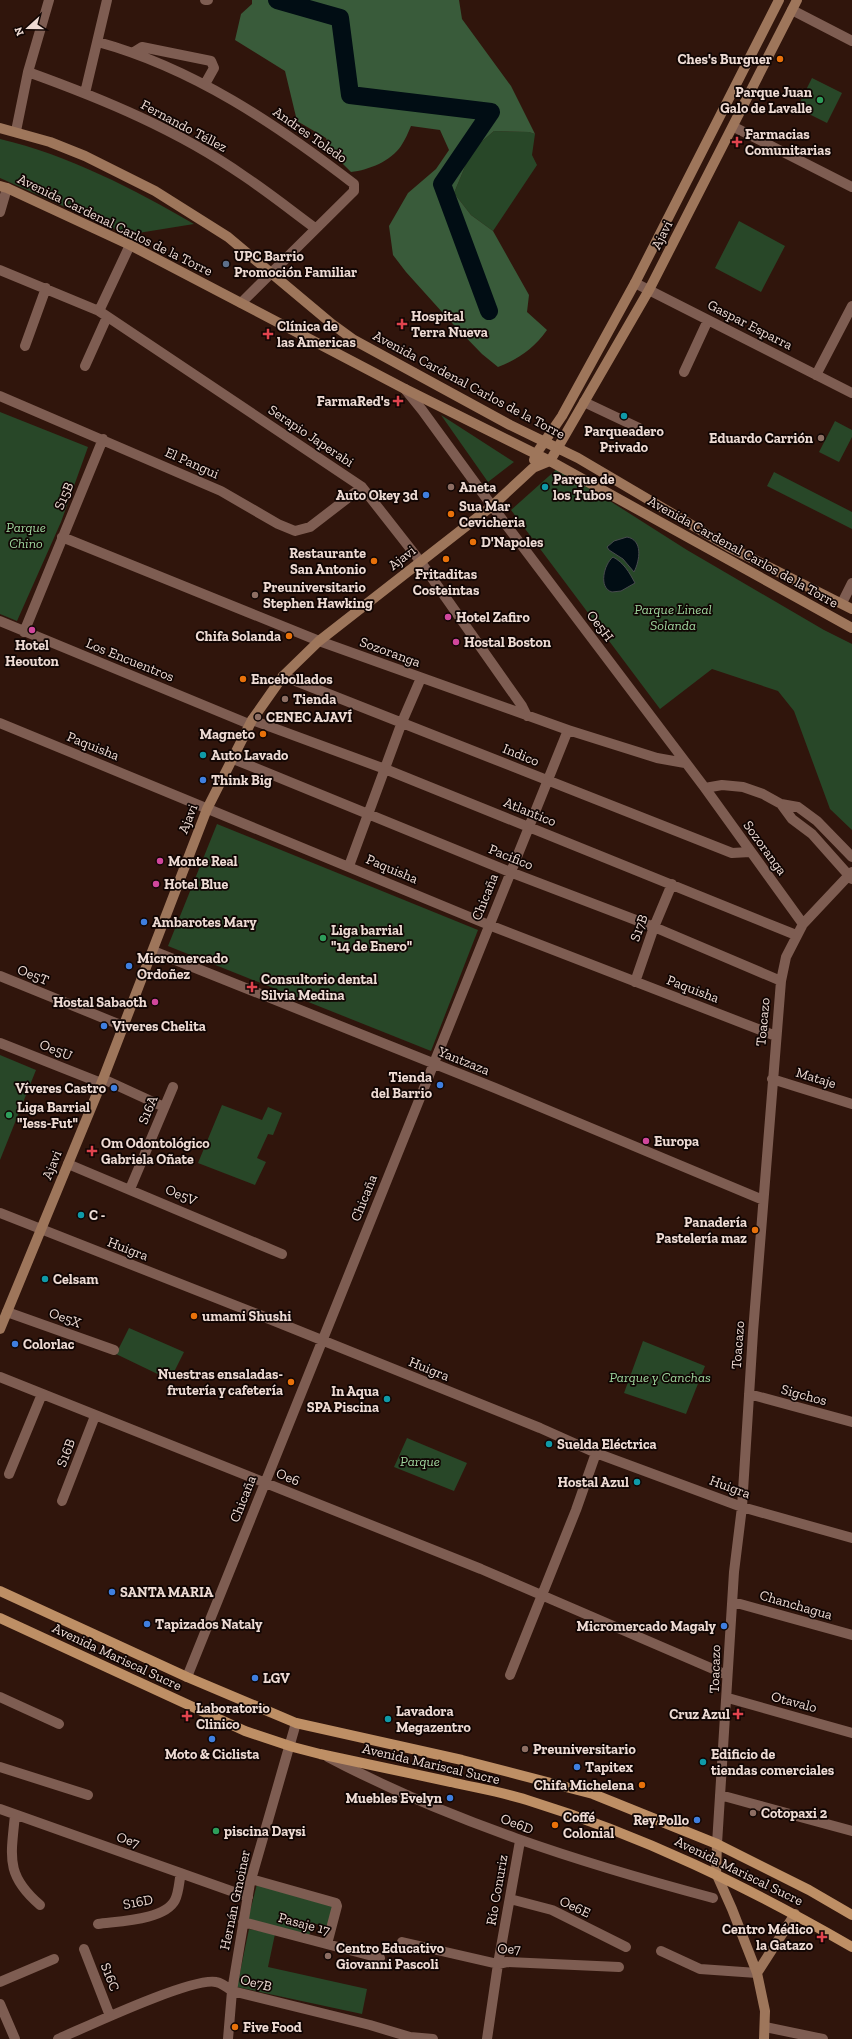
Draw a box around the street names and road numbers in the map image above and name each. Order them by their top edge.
street label: Fernando Téllez [138,96,231,156]
street label: Andres Toledo [270,103,350,167]
street label: Avenida Cardenal Carlos de la Torre [15,170,216,280]
street label: Ajavi [648,218,676,252]
street label: Gaspar Esparra [705,296,796,354]
street label: Avenida Cardenal Carlos de la Torre [370,327,568,443]
street label: Serapio Japerabi [265,401,357,471]
street label: El Pangui [162,444,222,482]
street label: S15B [51,480,77,512]
street label: Avenida Cardenal Carlos de la Torre [645,492,842,612]
street label: Ajavi [385,542,419,574]
street label: Oe5H [583,607,617,645]
street label: Sozoranga [357,633,423,671]
street label: Los Encuentros [83,635,177,685]
street label: Paquisha [64,728,122,764]
street label: Indico [500,740,542,770]
street label: Atlantico [501,794,559,830]
street label: Ajavi [175,802,201,836]
street label: Sozoranga [739,817,791,879]
street label: Pacifico [486,840,536,874]
street label: Paquisha [364,850,421,888]
street label: Chicaña [468,871,502,923]
street label: S17B [626,912,652,944]
street label: Oe5T [15,961,52,989]
street label: Paquisha [664,971,722,1007]
street label: Toacazo [752,997,774,1047]
street label: Oe5U [37,1036,75,1064]
street label: Yantzaza [435,1043,492,1079]
street label: Mataje [794,1064,839,1092]
street label: S16A [134,1092,162,1127]
street label: Ajavi [39,1148,66,1182]
street label: Chicaña [347,1172,381,1224]
street label: Oe5V [163,1181,200,1210]
street label: Huigra [105,1233,151,1265]
street label: Oe5X [47,1304,83,1332]
street label: Toacazo [728,1320,748,1370]
street label: Huigra [406,1353,452,1385]
street label: Sigchos [779,1381,829,1409]
street label: S16B [53,1437,79,1469]
street label: Oe6 [274,1464,302,1490]
street label: Huigra [707,1472,753,1502]
street label: Chicaña [226,1473,260,1525]
street label: Chanchagua [758,1586,835,1624]
street label: Avenida Mariscal Sucre [50,1620,185,1695]
street label: Toacazo [706,1644,724,1694]
street label: Otavalo [769,1688,819,1716]
street label: Avenida Mariscal Sucre [361,1740,502,1788]
street label: Oe6D [498,1810,536,1838]
street label: Oe7 [114,1828,142,1852]
street label: Avenida Mariscal Sucre [672,1833,806,1910]
street label: Hernán Gmoiner [216,1848,254,1952]
street label: Río Conuriz [482,1853,512,1927]
street label: S16D [122,1891,155,1913]
street label: Oe6E [557,1892,593,1922]
street label: Pasaje 17 [276,1909,332,1939]
street label: Oe7 [497,1940,521,1958]
street label: S16C [97,1960,123,1994]
street label: Oe7B [238,1971,274,1995]

